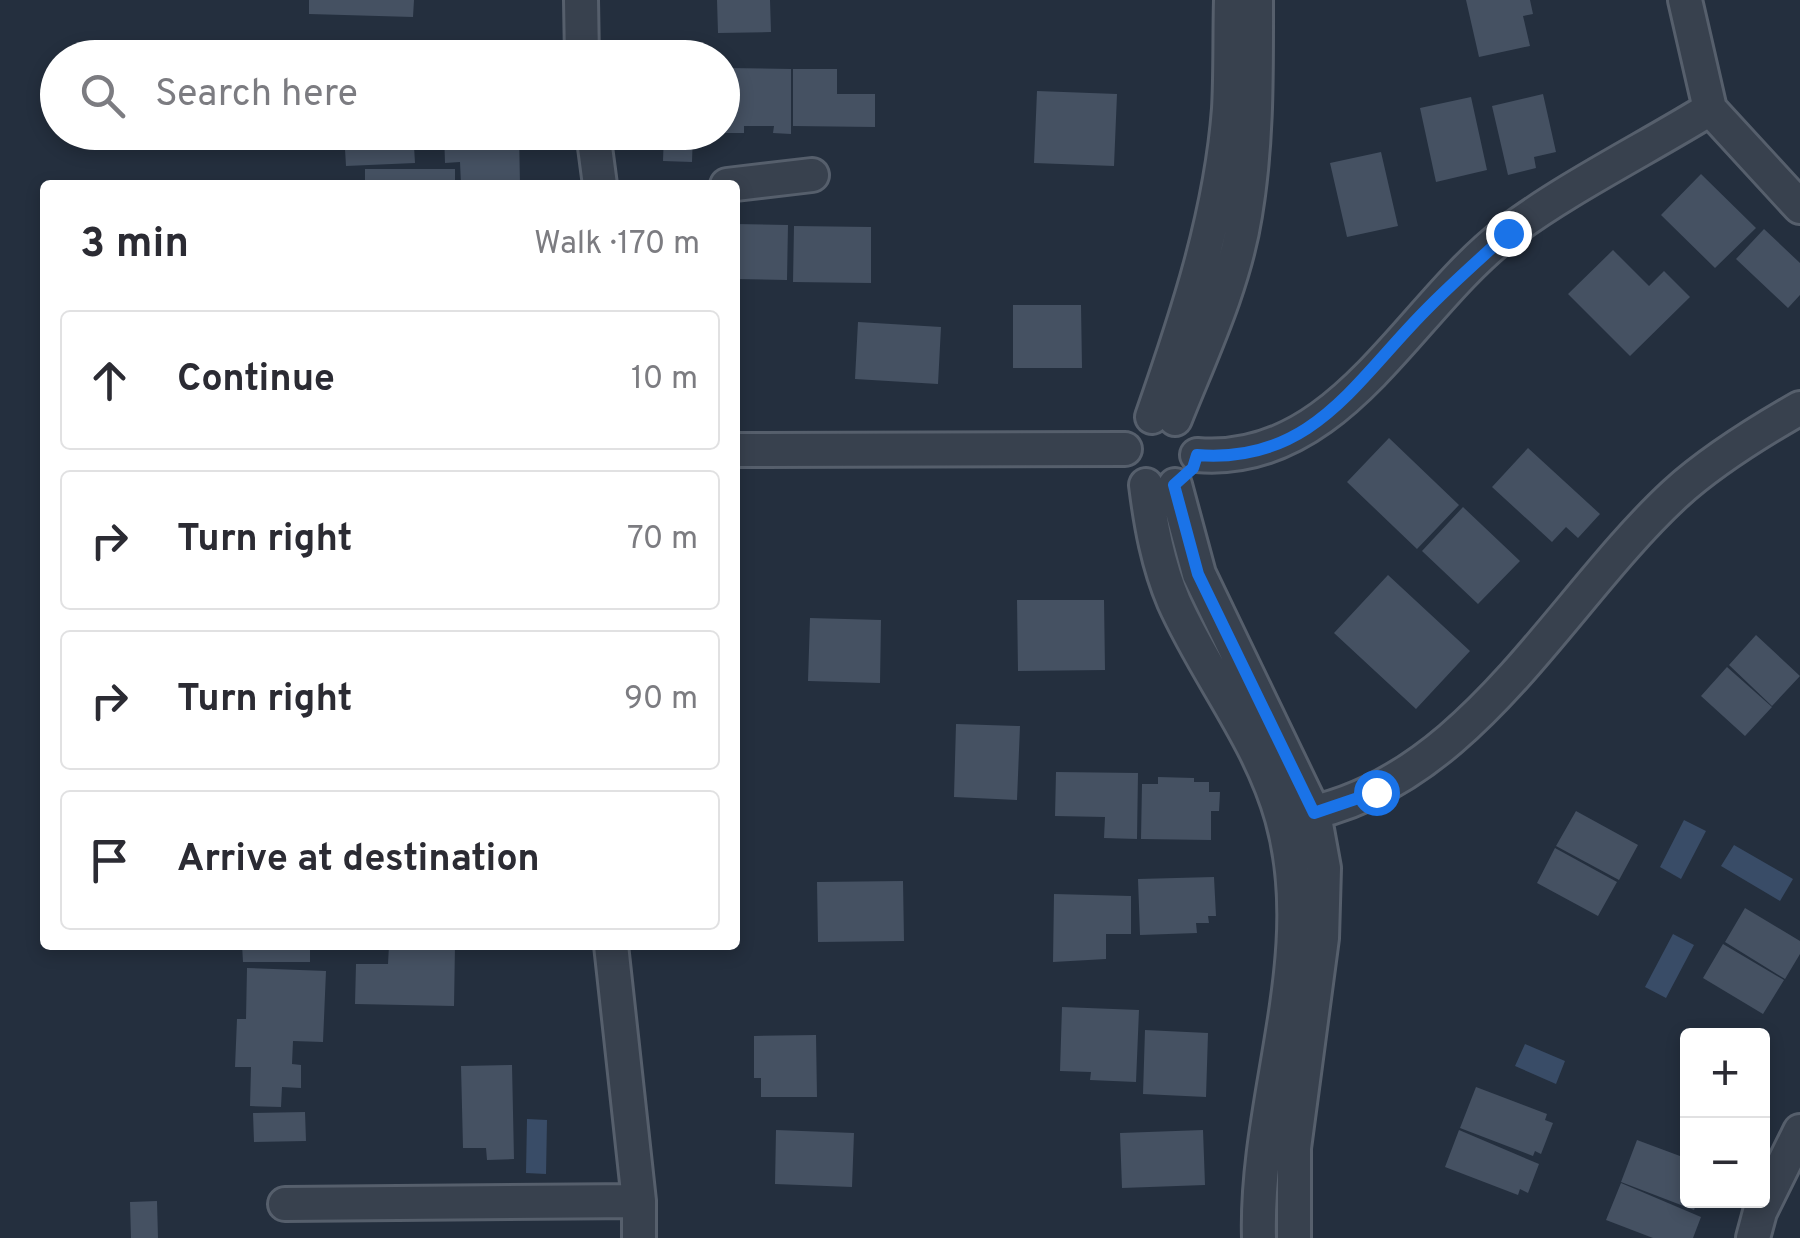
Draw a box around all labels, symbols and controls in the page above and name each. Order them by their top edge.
search box [40,40,740,150]
icon: search [75,68,130,123]
text: Search here [155,71,358,120]
route end [1486,211,1532,257]
text: 3 min [80,219,189,272]
text: Walk · 170 m [534,225,700,265]
icon: ahead [82,353,137,408]
text: Continue [177,356,335,405]
text: 10 m [631,360,698,400]
icon: right [82,513,137,568]
text: Turn right [177,516,352,565]
text: 70 m [627,520,698,560]
icon: right [82,673,137,728]
text: Turn right [177,676,352,725]
text: 90 m [624,680,698,720]
route start [1354,770,1400,816]
icon: arrive [82,833,137,888]
text: Arrive at destination [177,836,540,885]
map controls [1680,1028,1770,1208]
button: + [1680,1028,1770,1118]
button: − [1680,1118,1770,1208]

